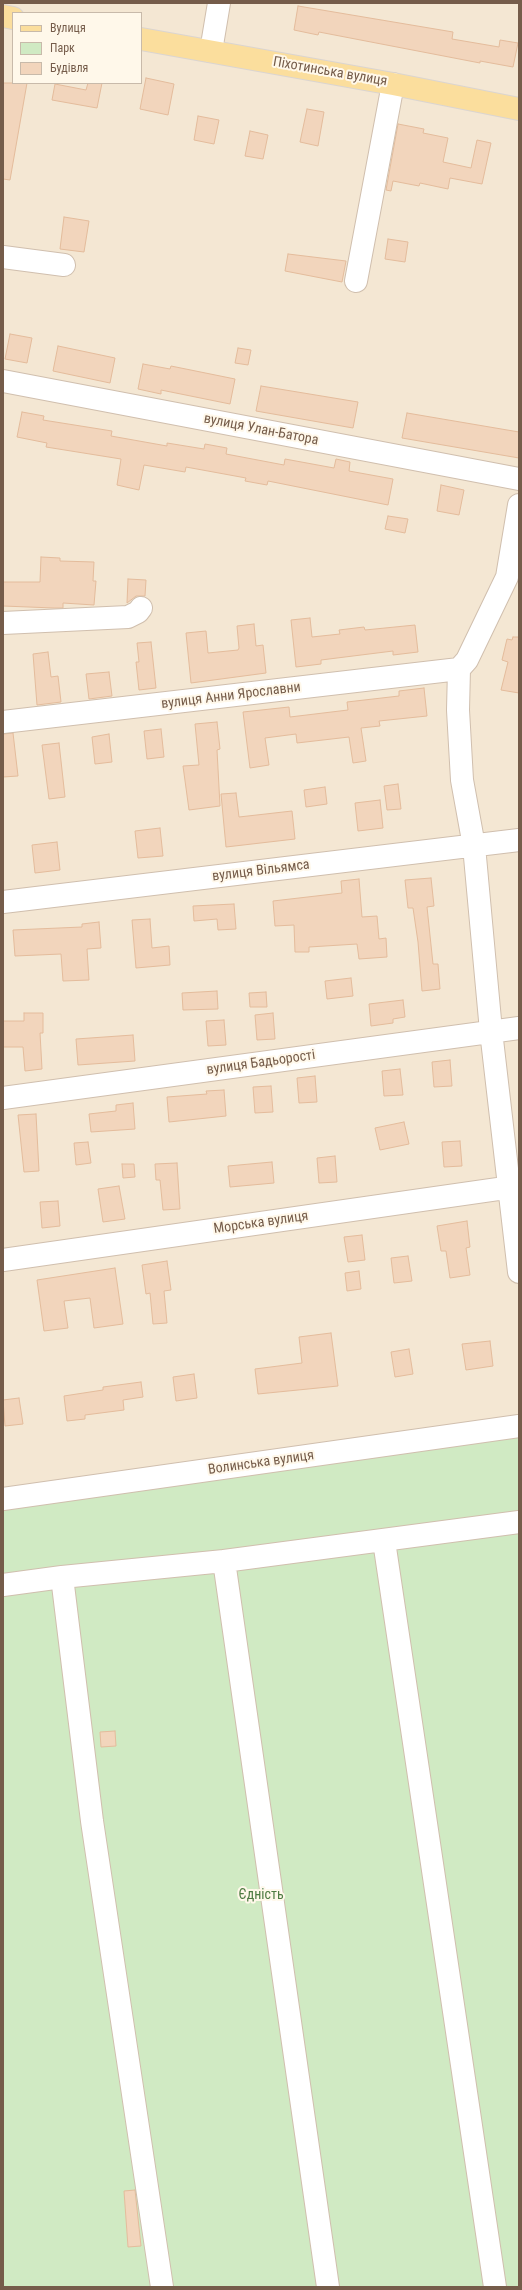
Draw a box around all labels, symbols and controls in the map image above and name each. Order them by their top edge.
legend [12,12,142,84]
text: Вулиця [50,21,86,35]
text: Парк [50,41,75,55]
street label: Піхотинська вулиця [272,54,388,90]
text: Будівля [50,61,88,75]
street label: вулиця Улан-Батора [202,411,320,449]
street label: вулиця Анни Ярославни [160,679,302,713]
street label: вулиця Вільямса [211,857,311,885]
street label: вулиця Бадьорості [206,1047,316,1079]
street label: Морська вулиця [213,1208,309,1238]
street label: Волинська вулиця [207,1447,315,1479]
park label: Єдність [238,1887,284,1903]

